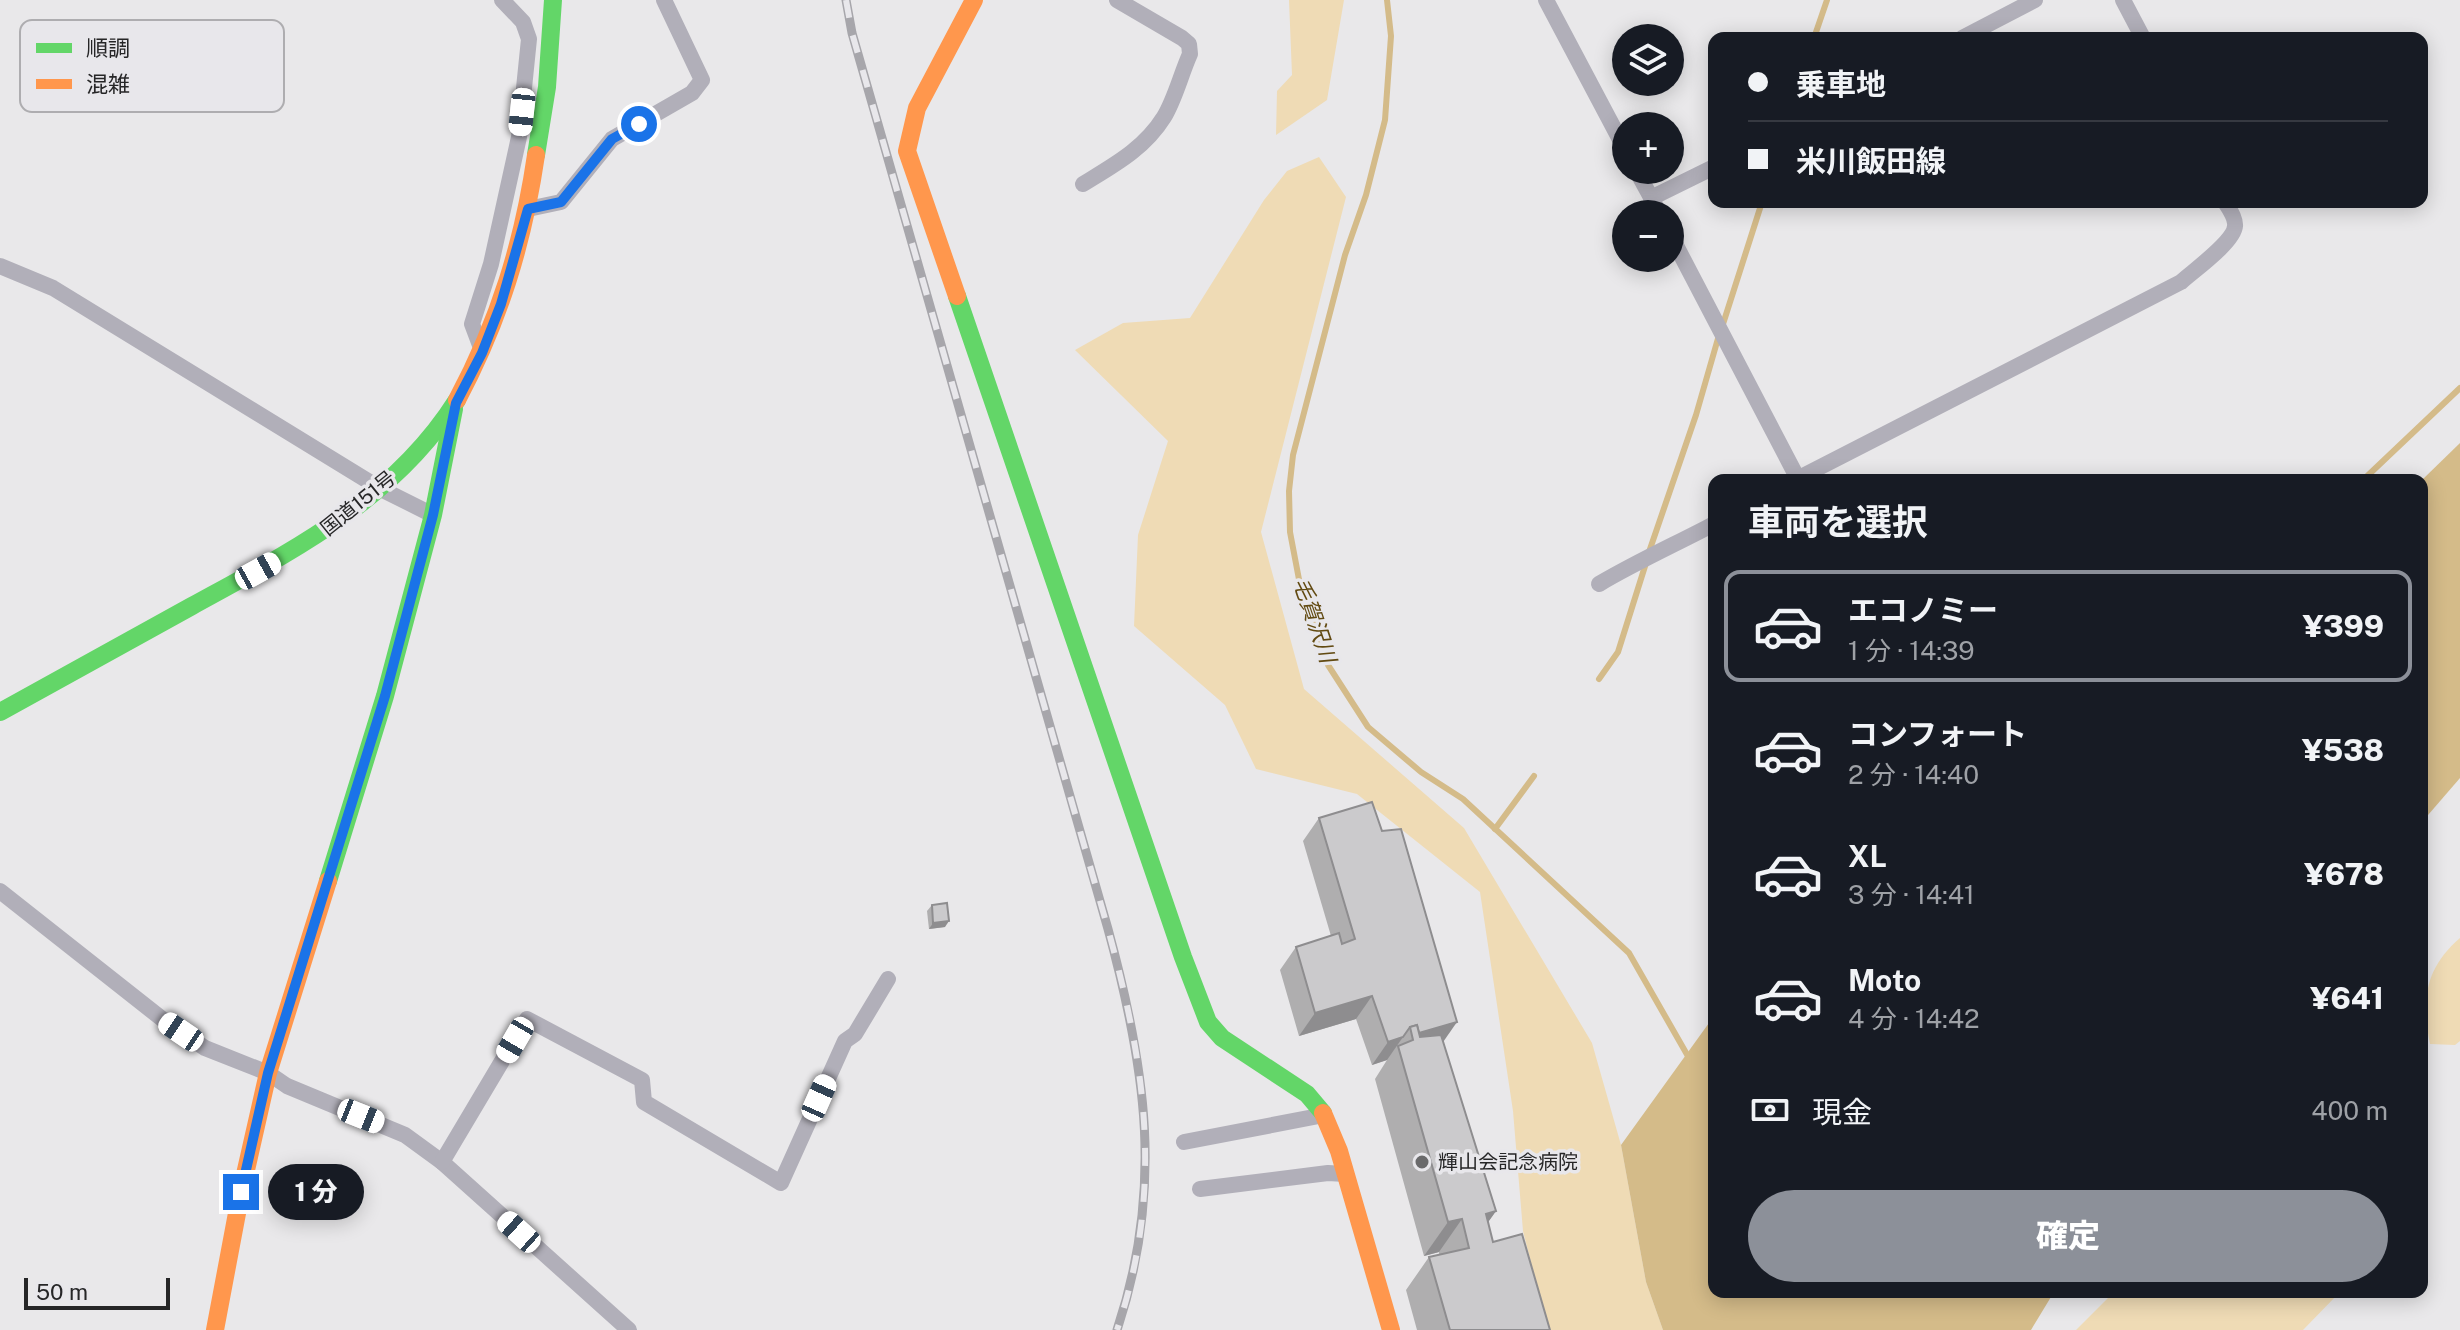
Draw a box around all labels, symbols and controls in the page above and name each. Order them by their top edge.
legend [20,20,284,112]
map controls [1612,24,1684,272]
button: layers [1612,24,1684,96]
text: 順調 [86,35,130,61]
text: 乗車地 [1796,66,1886,102]
text: 混雑 [86,71,130,97]
car [508,87,536,137]
route start [621,106,657,142]
button: + [1612,112,1684,184]
text: 米川飯田線 [1796,143,1946,179]
button: − [1612,200,1684,272]
street label: 国道151号 [316,466,400,540]
text: 車両を選択 [1748,501,1928,543]
car [231,549,285,593]
water label: 毛賀沢川 [1288,574,1342,668]
icon: car [1752,590,1824,662]
text: エコノミー [1848,592,1998,628]
text: ¥399 [2303,608,2384,644]
text: 1 分 · 14:39 [1848,635,1975,666]
icon: car [1752,714,1824,786]
text: コンフォート [1848,716,2027,752]
text: ¥538 [2302,732,2384,768]
text: 2 分 · 14:40 [1848,759,1979,790]
icon: car [1752,838,1824,910]
text: XL [1848,838,1887,874]
text: ¥678 [2304,856,2384,892]
text: 3 分 · 14:41 [1848,879,1975,910]
icon: car [1752,962,1824,1034]
text: Moto [1848,962,1921,998]
text: ¥641 [2310,980,2384,1016]
text: 4 分 · 14:42 [1848,1003,1980,1034]
car [154,1009,208,1055]
car [493,1013,537,1067]
car [798,1071,840,1125]
icon: cash [1748,1088,1792,1132]
text: 現金 [1812,1094,1872,1130]
text: 400 m [2311,1095,2388,1126]
car [334,1096,388,1136]
place label: 輝山会記念病院 [1438,1150,1578,1174]
marker: 輝山会記念病院 [1413,1153,1431,1171]
callout: 1 分 [269,1164,365,1220]
route end [223,1174,259,1210]
text: 1 分 [294,1176,338,1207]
button: 確定 [1748,1190,2388,1282]
car [493,1207,545,1257]
scale bar [24,1274,170,1310]
text: 50 m [36,1279,88,1305]

